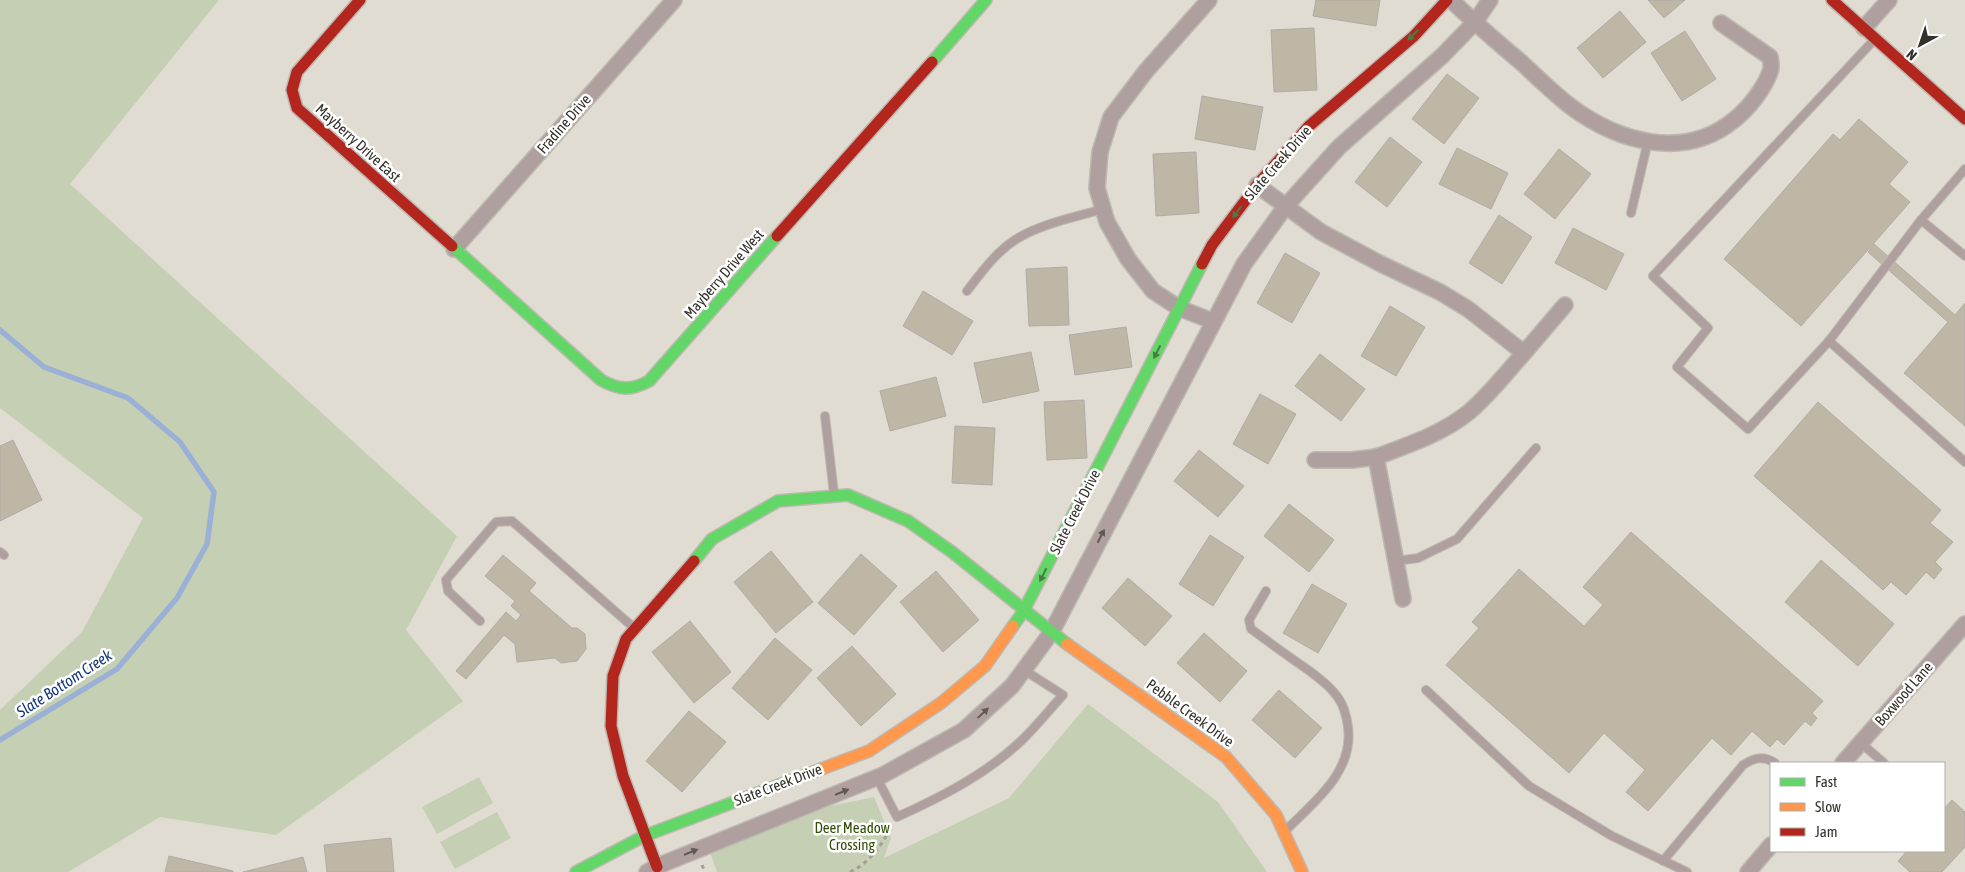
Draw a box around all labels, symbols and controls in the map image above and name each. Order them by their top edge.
north arrow [1895,20,1945,70]
one-way arrow [1408,29,1420,41]
text: N [1903,46,1920,64]
street label: Fradine Drive [533,91,594,157]
street label: Mayberry Drive East [312,100,404,185]
street label: Slate Creek Drive [1241,122,1315,203]
one-way arrow [1232,205,1242,219]
street label: Mayberry Drive West [680,226,767,322]
one-way arrow [1153,345,1161,359]
street label: Slate Creek Drive [1046,466,1103,557]
one-way arrow [1097,528,1105,543]
one-way arrow [1039,568,1047,582]
water label: Slate Bottom Creek [12,645,116,721]
street label: Boxwood Lane [1871,658,1936,729]
street label: Pebble Creek Drive [1143,675,1237,750]
one-way arrow [976,707,988,719]
street label: Slate Creek Drive [731,760,824,809]
legend [1770,762,1945,852]
text: Fast [1815,773,1837,790]
one-way arrow [835,788,850,796]
text: Slow [1815,798,1841,815]
park label: Deer Meadow Crossing [814,819,890,853]
text: Jam [1815,823,1838,840]
one-way arrow [684,848,699,856]

